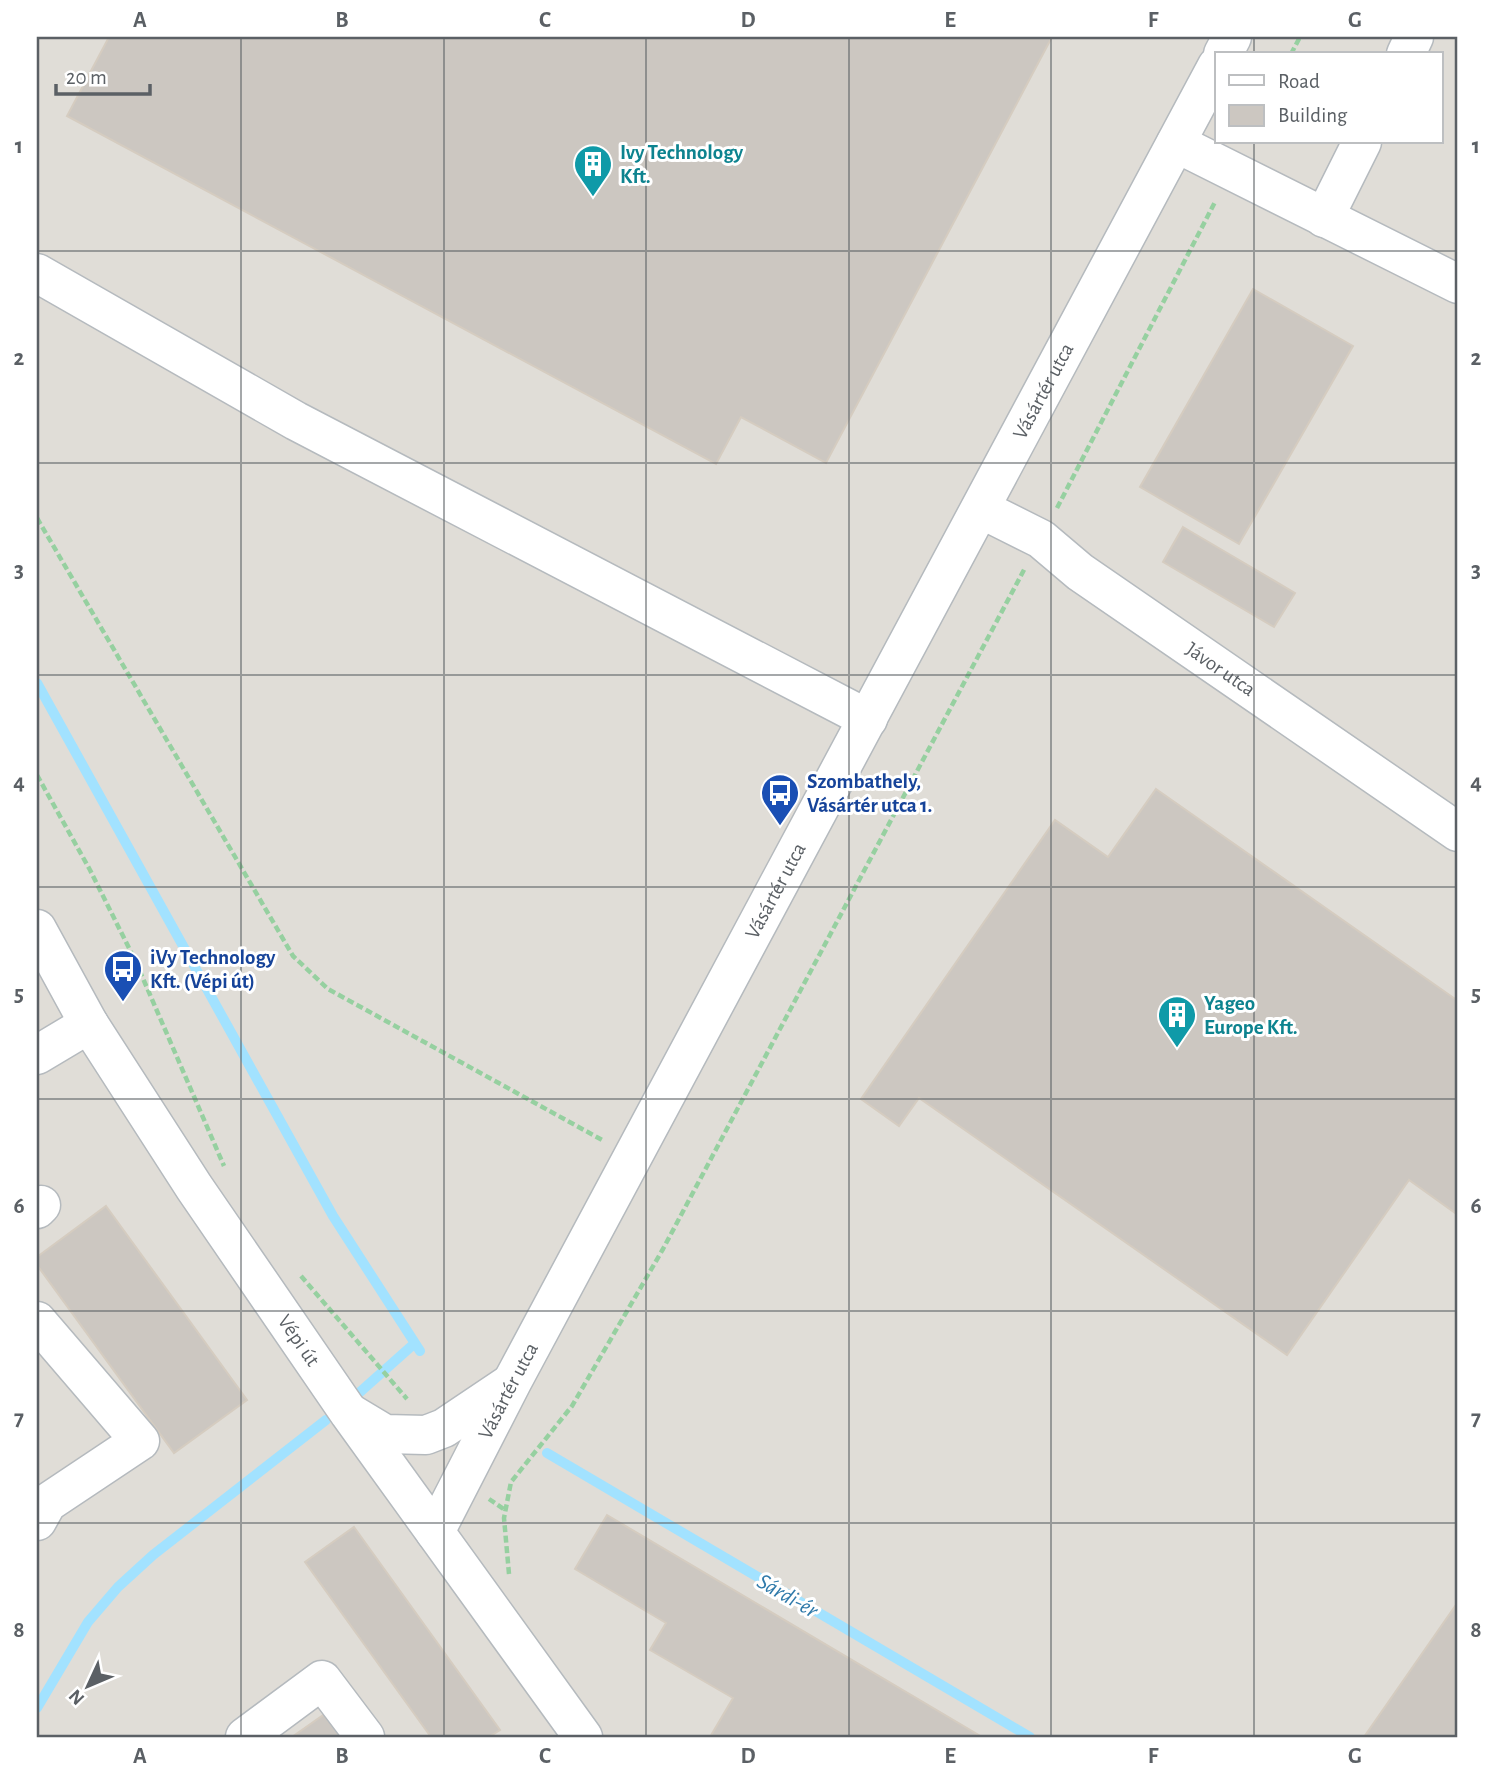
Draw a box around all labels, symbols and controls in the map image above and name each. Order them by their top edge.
text: A [133,9,147,32]
text: B [335,9,349,32]
text: C [539,9,551,32]
text: D [740,9,756,32]
text: E [944,9,956,32]
text: F [1148,9,1159,32]
text: G [1348,9,1362,32]
scale bar [56,52,150,96]
legend [1215,52,1442,144]
text: 20 m [66,67,107,88]
text: Road [1278,71,1320,92]
text: Building [1278,105,1348,126]
text: 1 [15,135,23,158]
text: 1 [1472,135,1480,158]
place label: Ivy Technology Kft. [620,142,744,187]
building icon: Ivy Technology Kft. [572,143,614,198]
street label: Vásártér utca [1009,339,1078,443]
text: 2 [14,347,25,370]
text: 2 [1471,347,1482,370]
text: 3 [14,559,24,582]
text: 3 [1471,559,1481,582]
street label: Jávor utca [1182,638,1259,700]
text: 4 [13,771,25,794]
place label: Szombathely, Vásártér utca 1. [807,771,932,816]
text: 4 [1470,771,1482,794]
bus stop icon: Szombathely, Vásártér utca 1. [759,772,801,827]
street label: Vásártér utca [741,839,810,942]
place label: iVy Technology Kft. (Vépi út) [150,947,276,992]
bus stop icon: iVy Technology Kft. (Vépi út) [102,948,144,1003]
text: 5 [14,983,24,1006]
text: 5 [1471,983,1481,1006]
place label: Yageo Europe Kft. [1204,993,1297,1038]
building icon: Yageo Europe Kft. [1156,994,1198,1049]
text: 6 [13,1195,25,1218]
text: 6 [1470,1195,1482,1218]
street label: Vépi út [274,1311,324,1370]
street label: Vásártér utca [475,1339,542,1443]
text: 7 [14,1407,24,1430]
text: 7 [1471,1407,1481,1430]
water label: Sárdi-ér [753,1570,822,1623]
text: 8 [13,1619,25,1642]
text: 8 [1470,1619,1482,1642]
north arrow [52,1652,122,1722]
text: N [65,1685,88,1708]
text: A [133,1745,147,1768]
text: B [335,1745,349,1768]
text: C [539,1745,551,1768]
text: D [740,1745,756,1768]
text: E [944,1745,956,1768]
text: F [1148,1745,1159,1768]
text: G [1348,1745,1362,1768]

